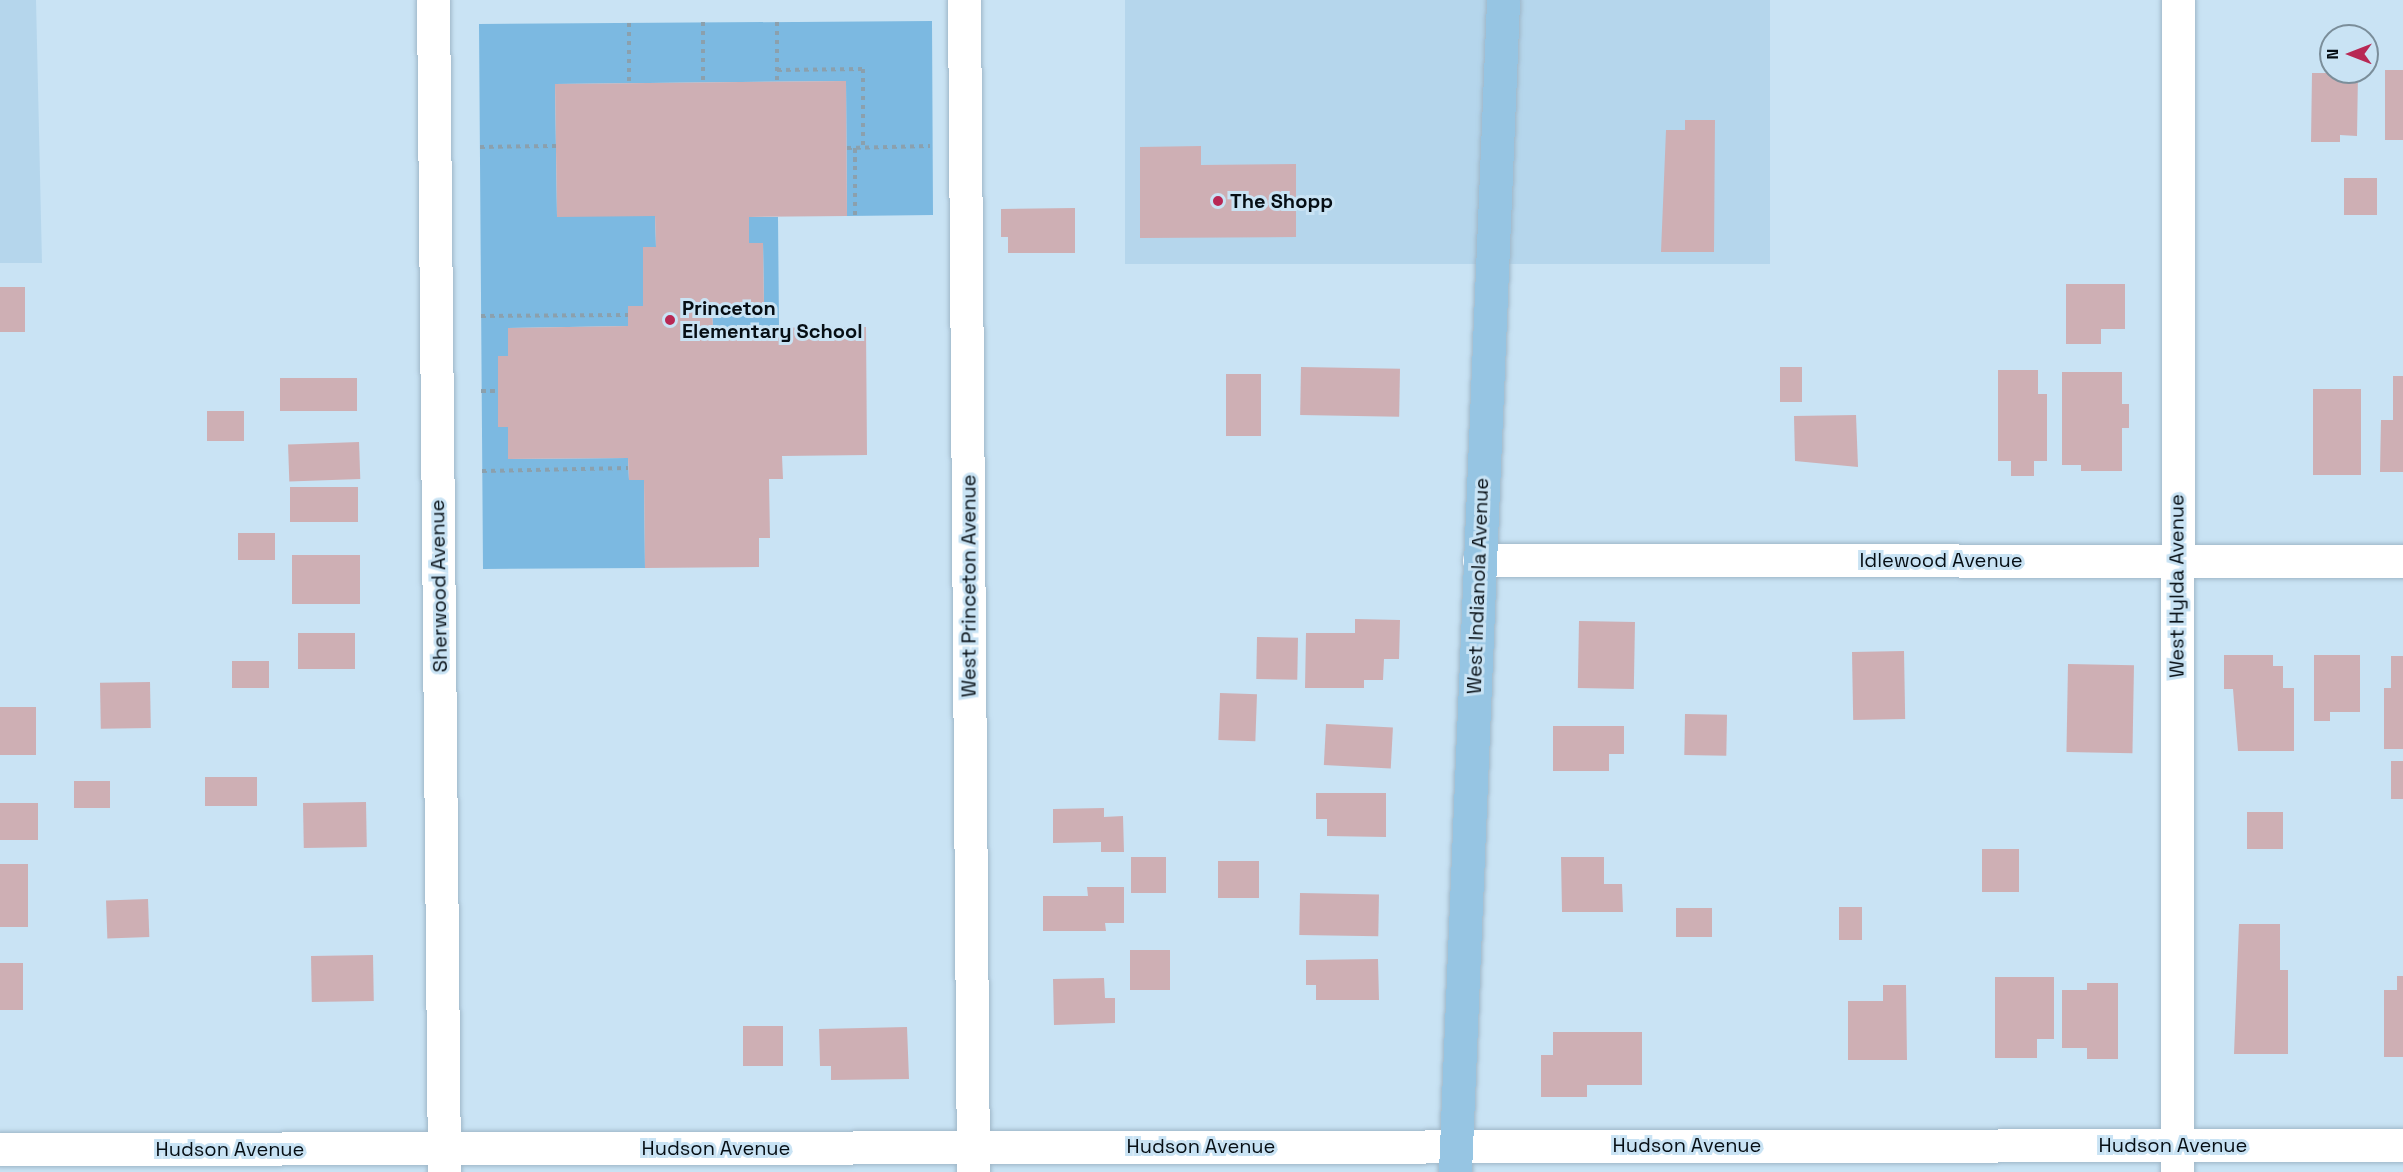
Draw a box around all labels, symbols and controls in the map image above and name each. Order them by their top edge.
north arrow [2319,24,2379,84]
text: N [2322,49,2343,59]
place label: The Shopp [1230,189,1333,213]
marker: The Shopp [1211,194,1225,208]
place label: Princeton Elementary School [682,296,863,343]
marker: Princeton Elementary School [663,313,677,327]
street label: West Princeton Avenue [957,474,981,698]
street label: West Indianola Avenue [1462,477,1494,695]
street label: West Hylda Avenue [2165,494,2189,678]
street label: Sherwood Avenue [425,499,453,673]
street label: Idlewood Avenue [1859,548,2023,572]
street label: Hudson Avenue [1612,1133,1762,1157]
street label: Hudson Avenue [2098,1133,2248,1157]
street label: Hudson Avenue [1126,1134,1276,1158]
street label: Hudson Avenue [641,1136,791,1160]
street label: Hudson Avenue [155,1137,305,1161]

